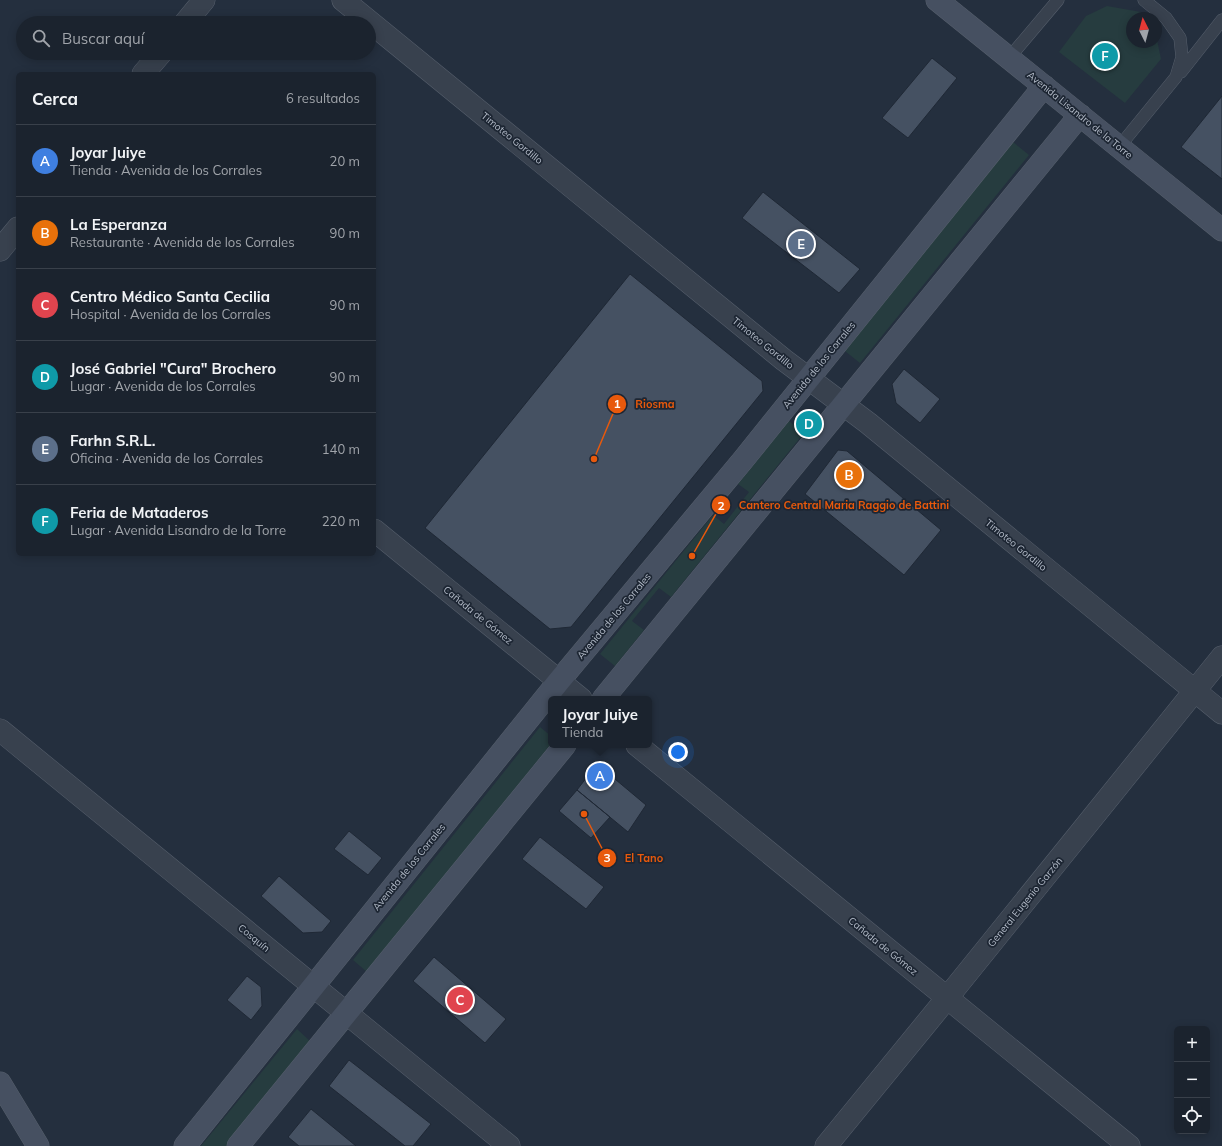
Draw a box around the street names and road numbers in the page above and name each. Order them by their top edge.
street label: Avenida Lisandro de la Torre [1025,68,1135,162]
street label: Timoteo Gordillo [479,109,546,167]
street label: Timoteo Gordillo [730,314,797,372]
street label: Avenida de los Corrales [780,319,858,411]
street label: Timoteo Gordillo [983,516,1050,574]
street label: Avenida de los Corrales [574,570,654,662]
street label: Cañada de Gómez [441,583,515,647]
street label: Avenida de los Corrales [370,821,448,913]
street label: General Eugenio Garzón [985,854,1065,950]
street label: Cañada de Gómez [846,914,920,978]
street label: Cosquín [235,921,273,955]

